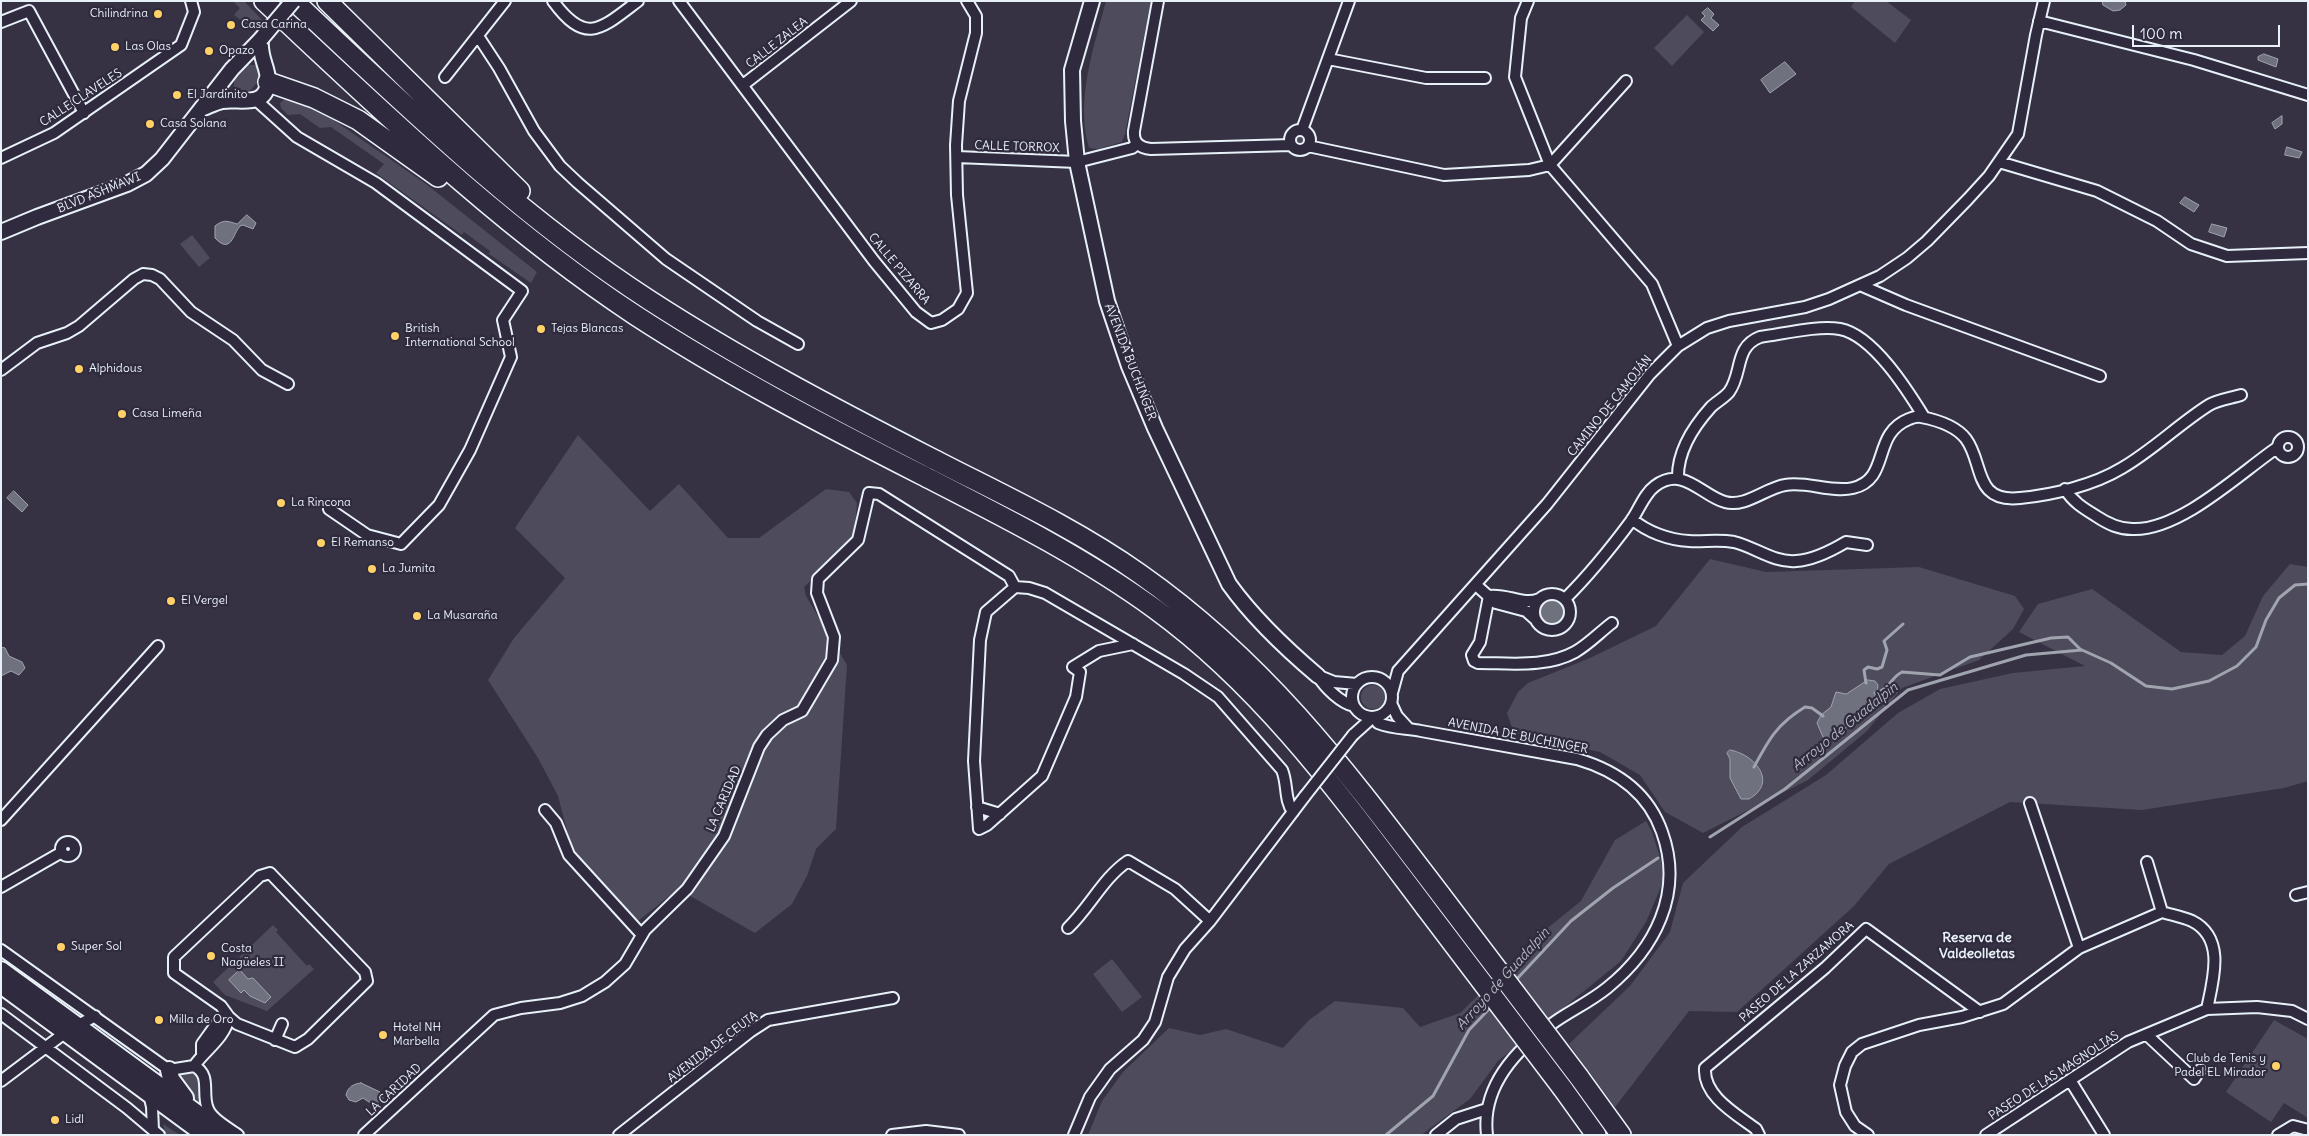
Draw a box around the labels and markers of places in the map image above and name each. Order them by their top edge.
place label: Chilindrina [90,7,148,21]
marker: Chilindrina [152,8,164,20]
place label: Casa Carina [241,18,307,32]
marker: Casa Carina [225,19,237,31]
place label: Las Olas [125,40,171,54]
marker: Las Olas [109,41,121,53]
place label: Opazo [219,44,254,58]
marker: Opazo [203,45,215,57]
place label: El Jardinito [187,88,247,102]
marker: El Jardinito [171,89,183,101]
place label: Casa Solana [160,117,227,131]
marker: Casa Solana [144,118,156,130]
place label: British International School [405,322,515,350]
place label: Tejas Blancas [551,322,623,336]
marker: Tejas Blancas [535,323,547,335]
marker: British International School [389,330,401,342]
place label: Alphidous [89,362,142,376]
marker: Alphidous [73,363,85,375]
place label: Casa Limeña [132,407,202,421]
marker: Casa Limeña [116,408,128,420]
place label: La Rincona [291,496,351,510]
marker: La Rincona [275,497,287,509]
place label: El Remanso [331,536,394,550]
marker: El Remanso [315,537,327,549]
place label: La Jumita [382,562,435,576]
marker: La Jumita [366,563,378,575]
place label: El Vergel [181,594,228,608]
marker: El Vergel [165,595,177,607]
place label: La Musaraña [427,609,498,623]
marker: La Musaraña [411,610,423,622]
place label: Super Sol [71,940,122,954]
marker: Super Sol [55,941,67,953]
place label: Costa Nagüeles II [221,942,284,970]
marker: Costa Nagüeles II [205,950,217,962]
place label: Milla de Oro [169,1013,234,1027]
marker: Milla de Oro [153,1014,165,1026]
place label: Hotel NH Marbella [393,1021,441,1049]
marker: Hotel NH Marbella [377,1029,389,1041]
place label: Club de Tenis y Padel EL Mirador [2174,1052,2266,1080]
marker: Club de Tenis y Padel EL Mirador [2270,1060,2282,1072]
place label: Lidl [65,1113,84,1127]
marker: Lidl [49,1114,61,1126]

